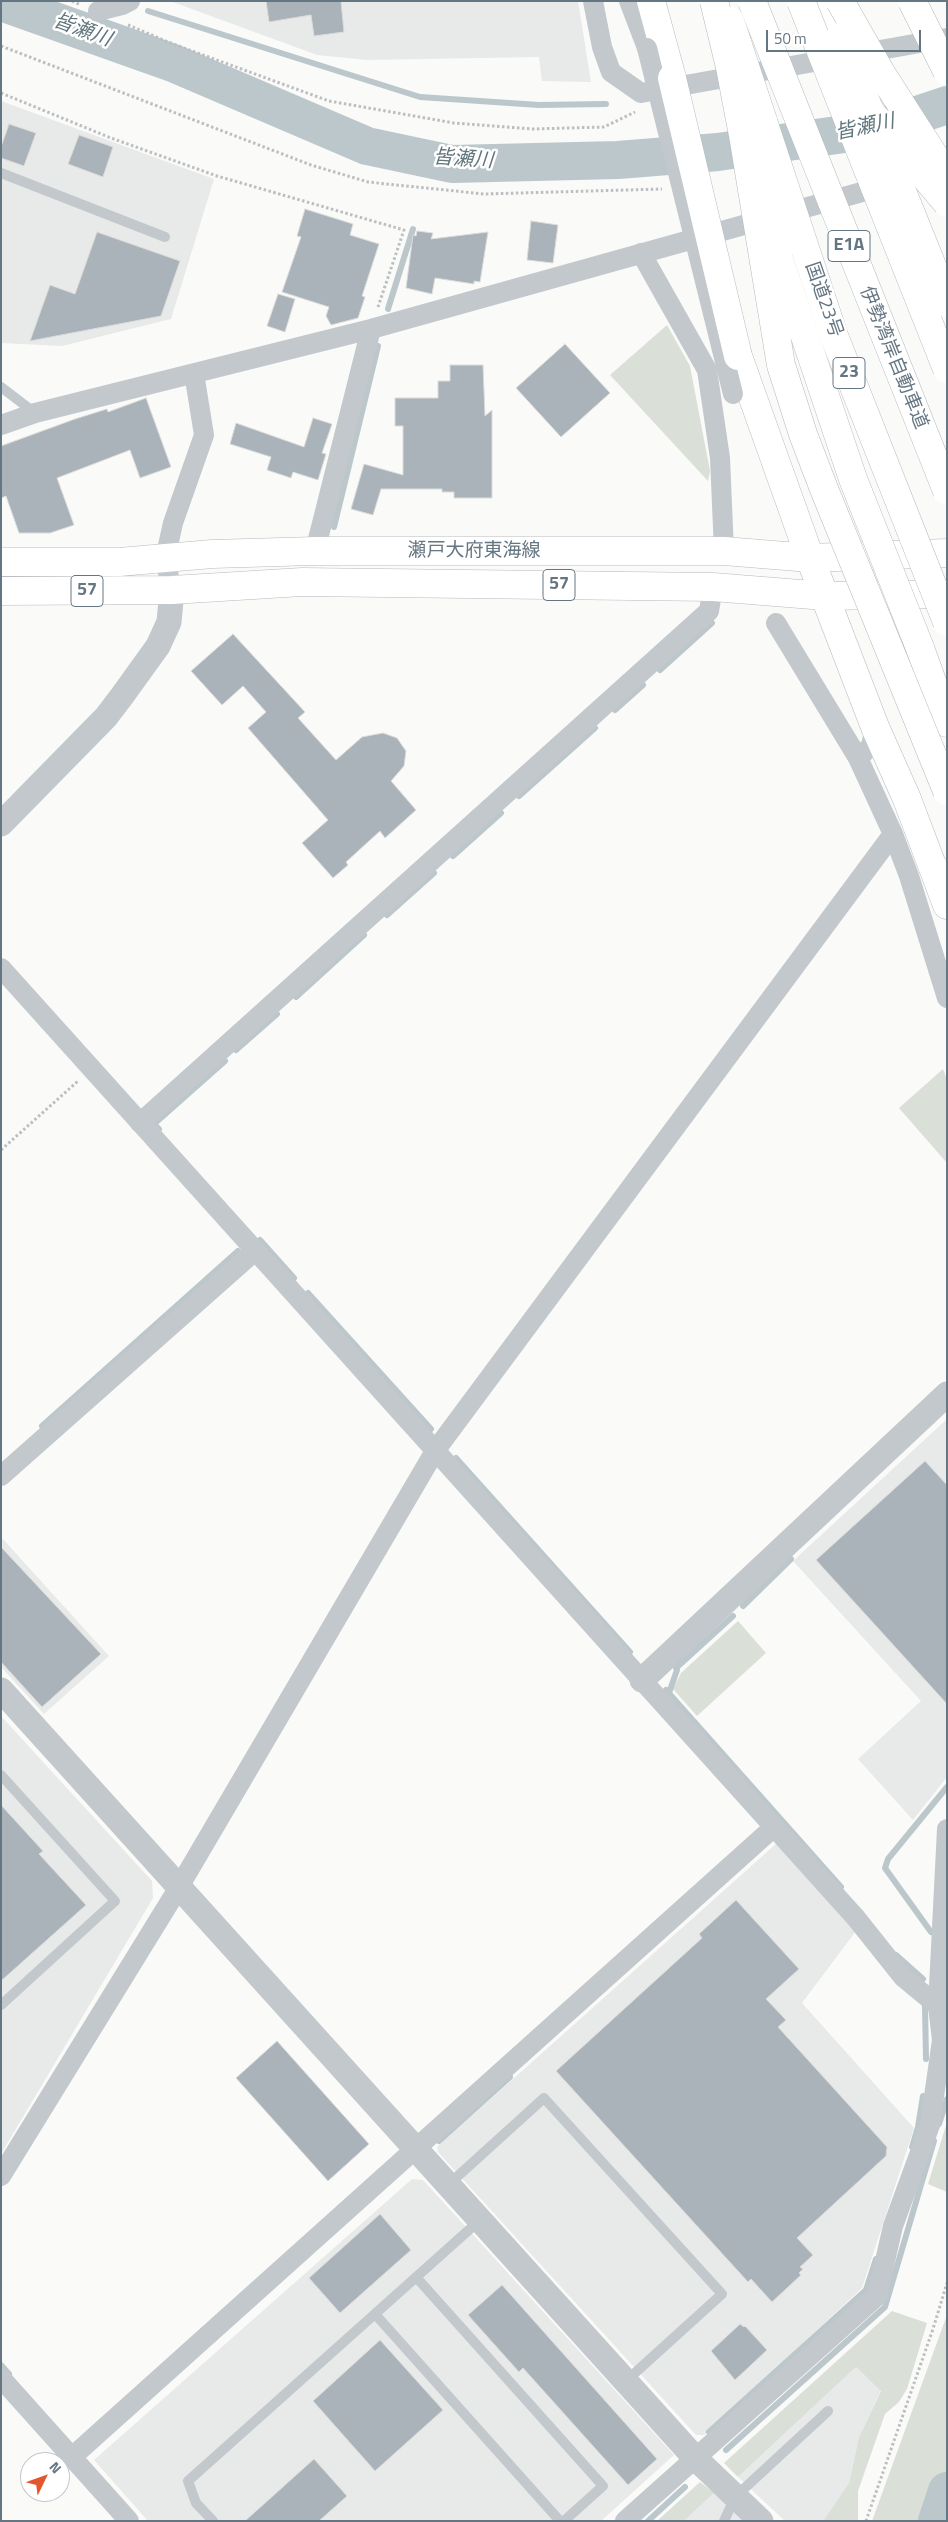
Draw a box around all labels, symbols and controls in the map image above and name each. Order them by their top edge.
water label: 皆瀬川 [50,9,114,53]
scale bar [768,20,923,52]
text: 50 m [774,27,807,50]
water label: 皆瀬川 [833,110,897,146]
water label: 皆瀬川 [432,146,494,174]
road number: E1A [828,230,870,262]
street label: 国道23号 [799,259,847,341]
street label: 伊勢湾岸自動車道 [854,283,932,433]
road number: 23 [833,358,865,388]
street label: 瀬戸大府東海線 [408,540,540,562]
road number: 57 [543,570,575,600]
road number: 57 [71,576,103,606]
north arrow [20,2452,70,2502]
text: N [45,2457,67,2478]

